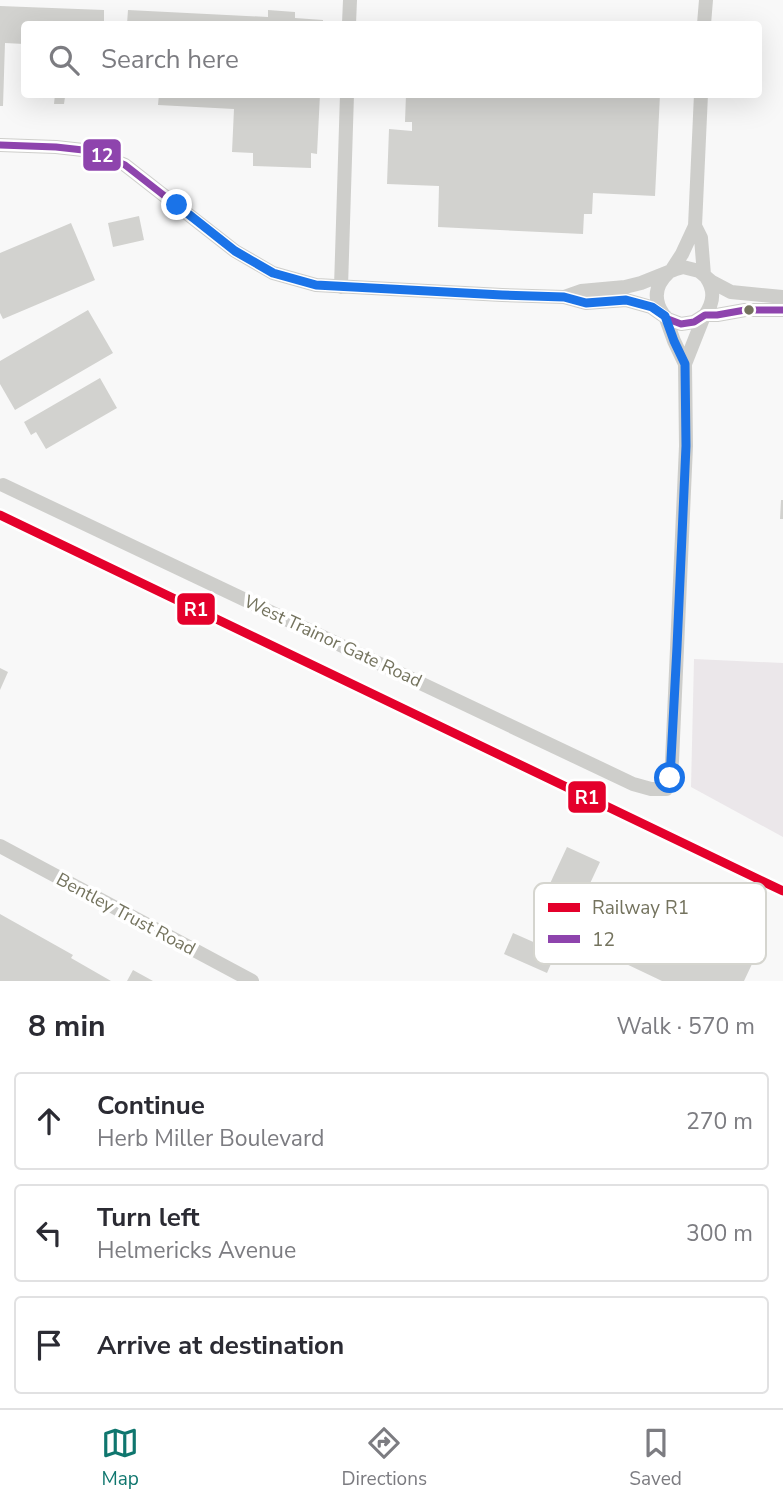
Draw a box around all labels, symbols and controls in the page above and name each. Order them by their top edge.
search box [21,21,762,98]
icon: search [45,41,83,79]
text: Search here [101,42,239,77]
line badge: 12 [82,138,122,172]
text: 12 [91,143,113,169]
route end [161,189,192,220]
unlabelled marker [742,303,756,317]
street label: West Trainor Gate Road [240,589,426,693]
line badge: R1 [176,592,216,626]
text: R1 [184,597,208,623]
route start [654,762,685,793]
line badge: R1 [567,780,607,814]
text: R1 [575,785,599,811]
street label: Bentley Trust Road [52,867,200,961]
legend [534,883,766,964]
text: Railway R1 [592,895,689,921]
text: 12 [592,927,615,953]
text: 8 min [28,1006,106,1047]
text: Walk · 570 m [616,1011,755,1042]
text: Continue [97,1088,205,1123]
icon: ahead [30,1102,68,1140]
text: 270 m [686,1106,753,1137]
text: Herb Miller Boulevard [97,1123,325,1154]
text: Turn left [97,1200,200,1235]
icon: left [30,1214,68,1252]
text: 300 m [686,1218,753,1249]
text: Helmericks Avenue [97,1235,296,1266]
icon: arrive [30,1326,68,1364]
text: Arrive at destination [97,1328,344,1363]
tab: Map [101,1424,139,1492]
tab: Directions [341,1424,427,1492]
tab: Saved [629,1424,682,1492]

